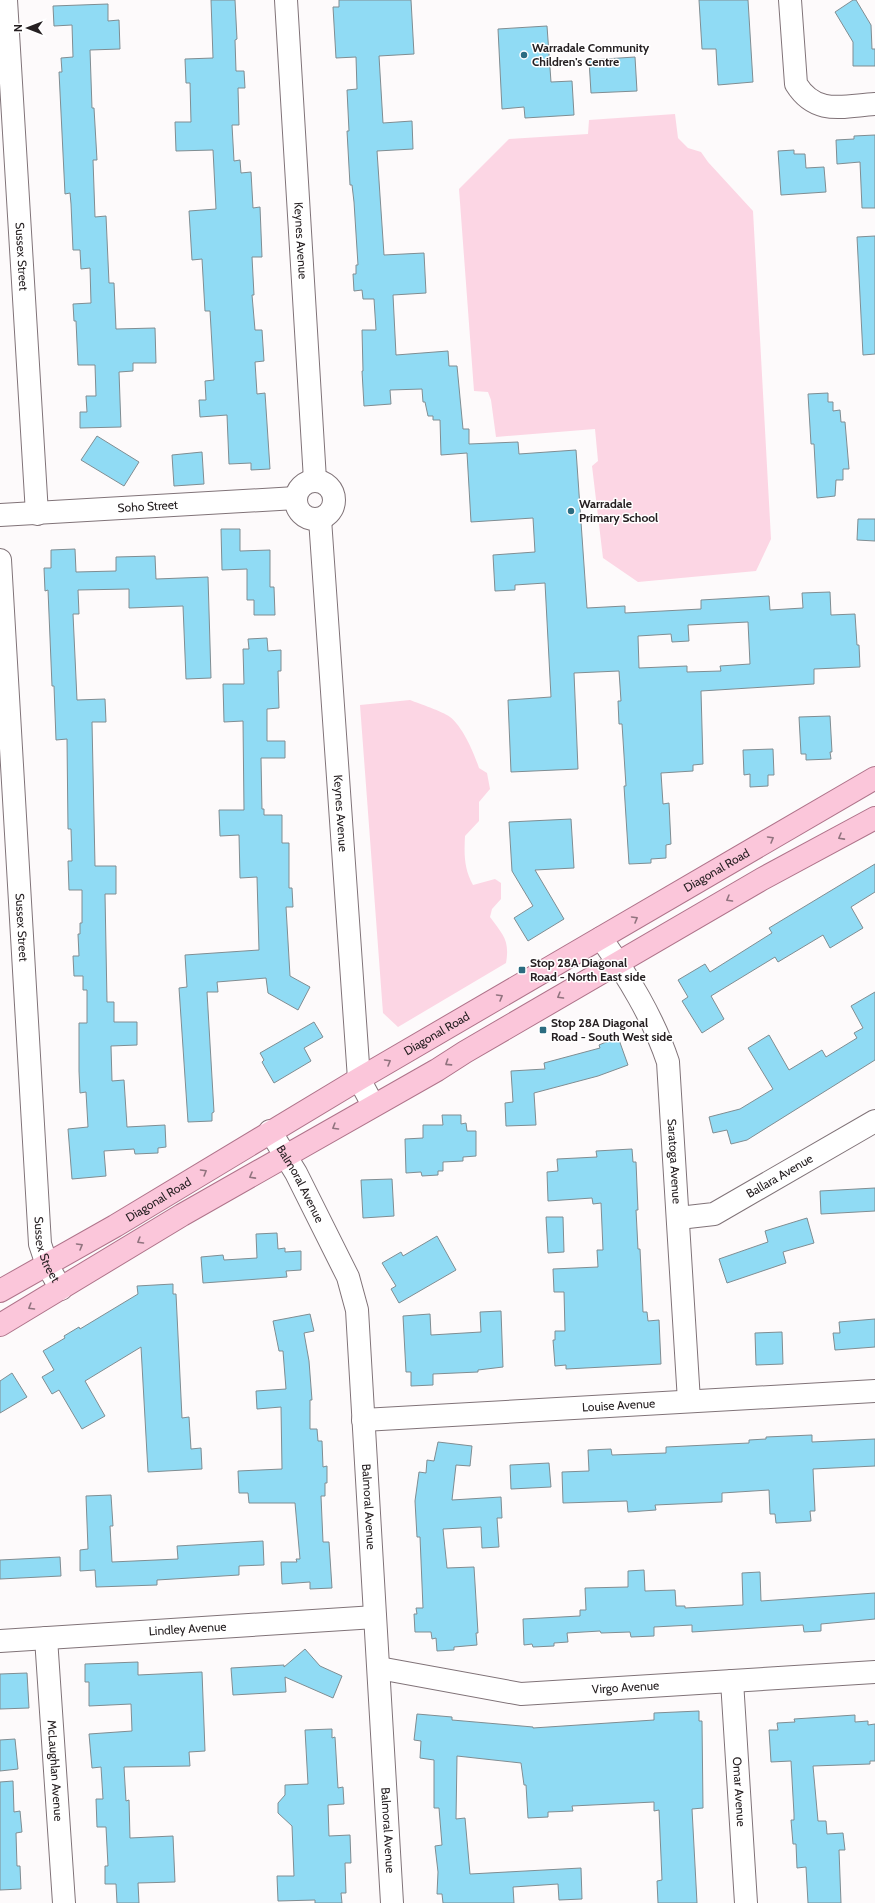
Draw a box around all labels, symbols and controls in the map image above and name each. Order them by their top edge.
north arrow [8,8,48,48]
text: N [11,24,25,32]
place label: Warradale Community Children's Centre [532,40,650,69]
marker: Warradale Community Children's Centre [519,50,529,60]
street label: Keynes Avenue [291,202,311,280]
street label: Sussex Street [12,222,32,291]
place label: Warradale Primary School [579,496,658,525]
street label: Soho Street [117,497,178,515]
marker: Warradale Primary School [566,506,576,516]
street label: Keynes Avenue [331,774,351,852]
one-way arrow [838,832,845,839]
one-way arrow [767,837,774,844]
street label: Diagonal Road [681,845,752,895]
street label: Sussex Street [12,893,31,962]
one-way arrow [726,894,733,901]
one-way arrow [631,916,638,923]
place label: Stop 28A Diagonal Road - North East side [530,955,646,984]
marker: Stop 28A Diagonal Road - North East side [517,965,527,975]
one-way arrow [557,992,564,999]
one-way arrow [496,994,503,1001]
street label: Diagonal Road [401,1008,472,1058]
place label: Stop 28A Diagonal Road - South West side [551,1015,672,1044]
marker: Stop 28A Diagonal Road - South West side [538,1025,548,1035]
one-way arrow [445,1058,452,1065]
one-way arrow [384,1059,391,1066]
street label: Saratoga Avenue [665,1118,685,1204]
one-way arrow [332,1123,339,1130]
street label: Balmoral Avenue [274,1142,328,1225]
street label: Ballara Avenue [743,1150,815,1201]
one-way arrow [200,1169,207,1176]
one-way arrow [249,1171,256,1178]
street label: Diagonal Road [123,1174,194,1225]
street label: Sussex Street [31,1216,63,1285]
one-way arrow [137,1236,144,1243]
one-way arrow [76,1243,84,1250]
one-way arrow [28,1303,35,1310]
street label: Louise Avenue [582,1395,656,1415]
street label: Balmoral Avenue [359,1463,379,1550]
street label: Lindley Avenue [148,1619,227,1638]
street label: Virgo Avenue [591,1677,660,1697]
street label: McLaughlan Avenue [45,1719,66,1822]
street label: Omar Avenue [730,1756,749,1827]
street label: Balmoral Avenue [378,1787,398,1874]

